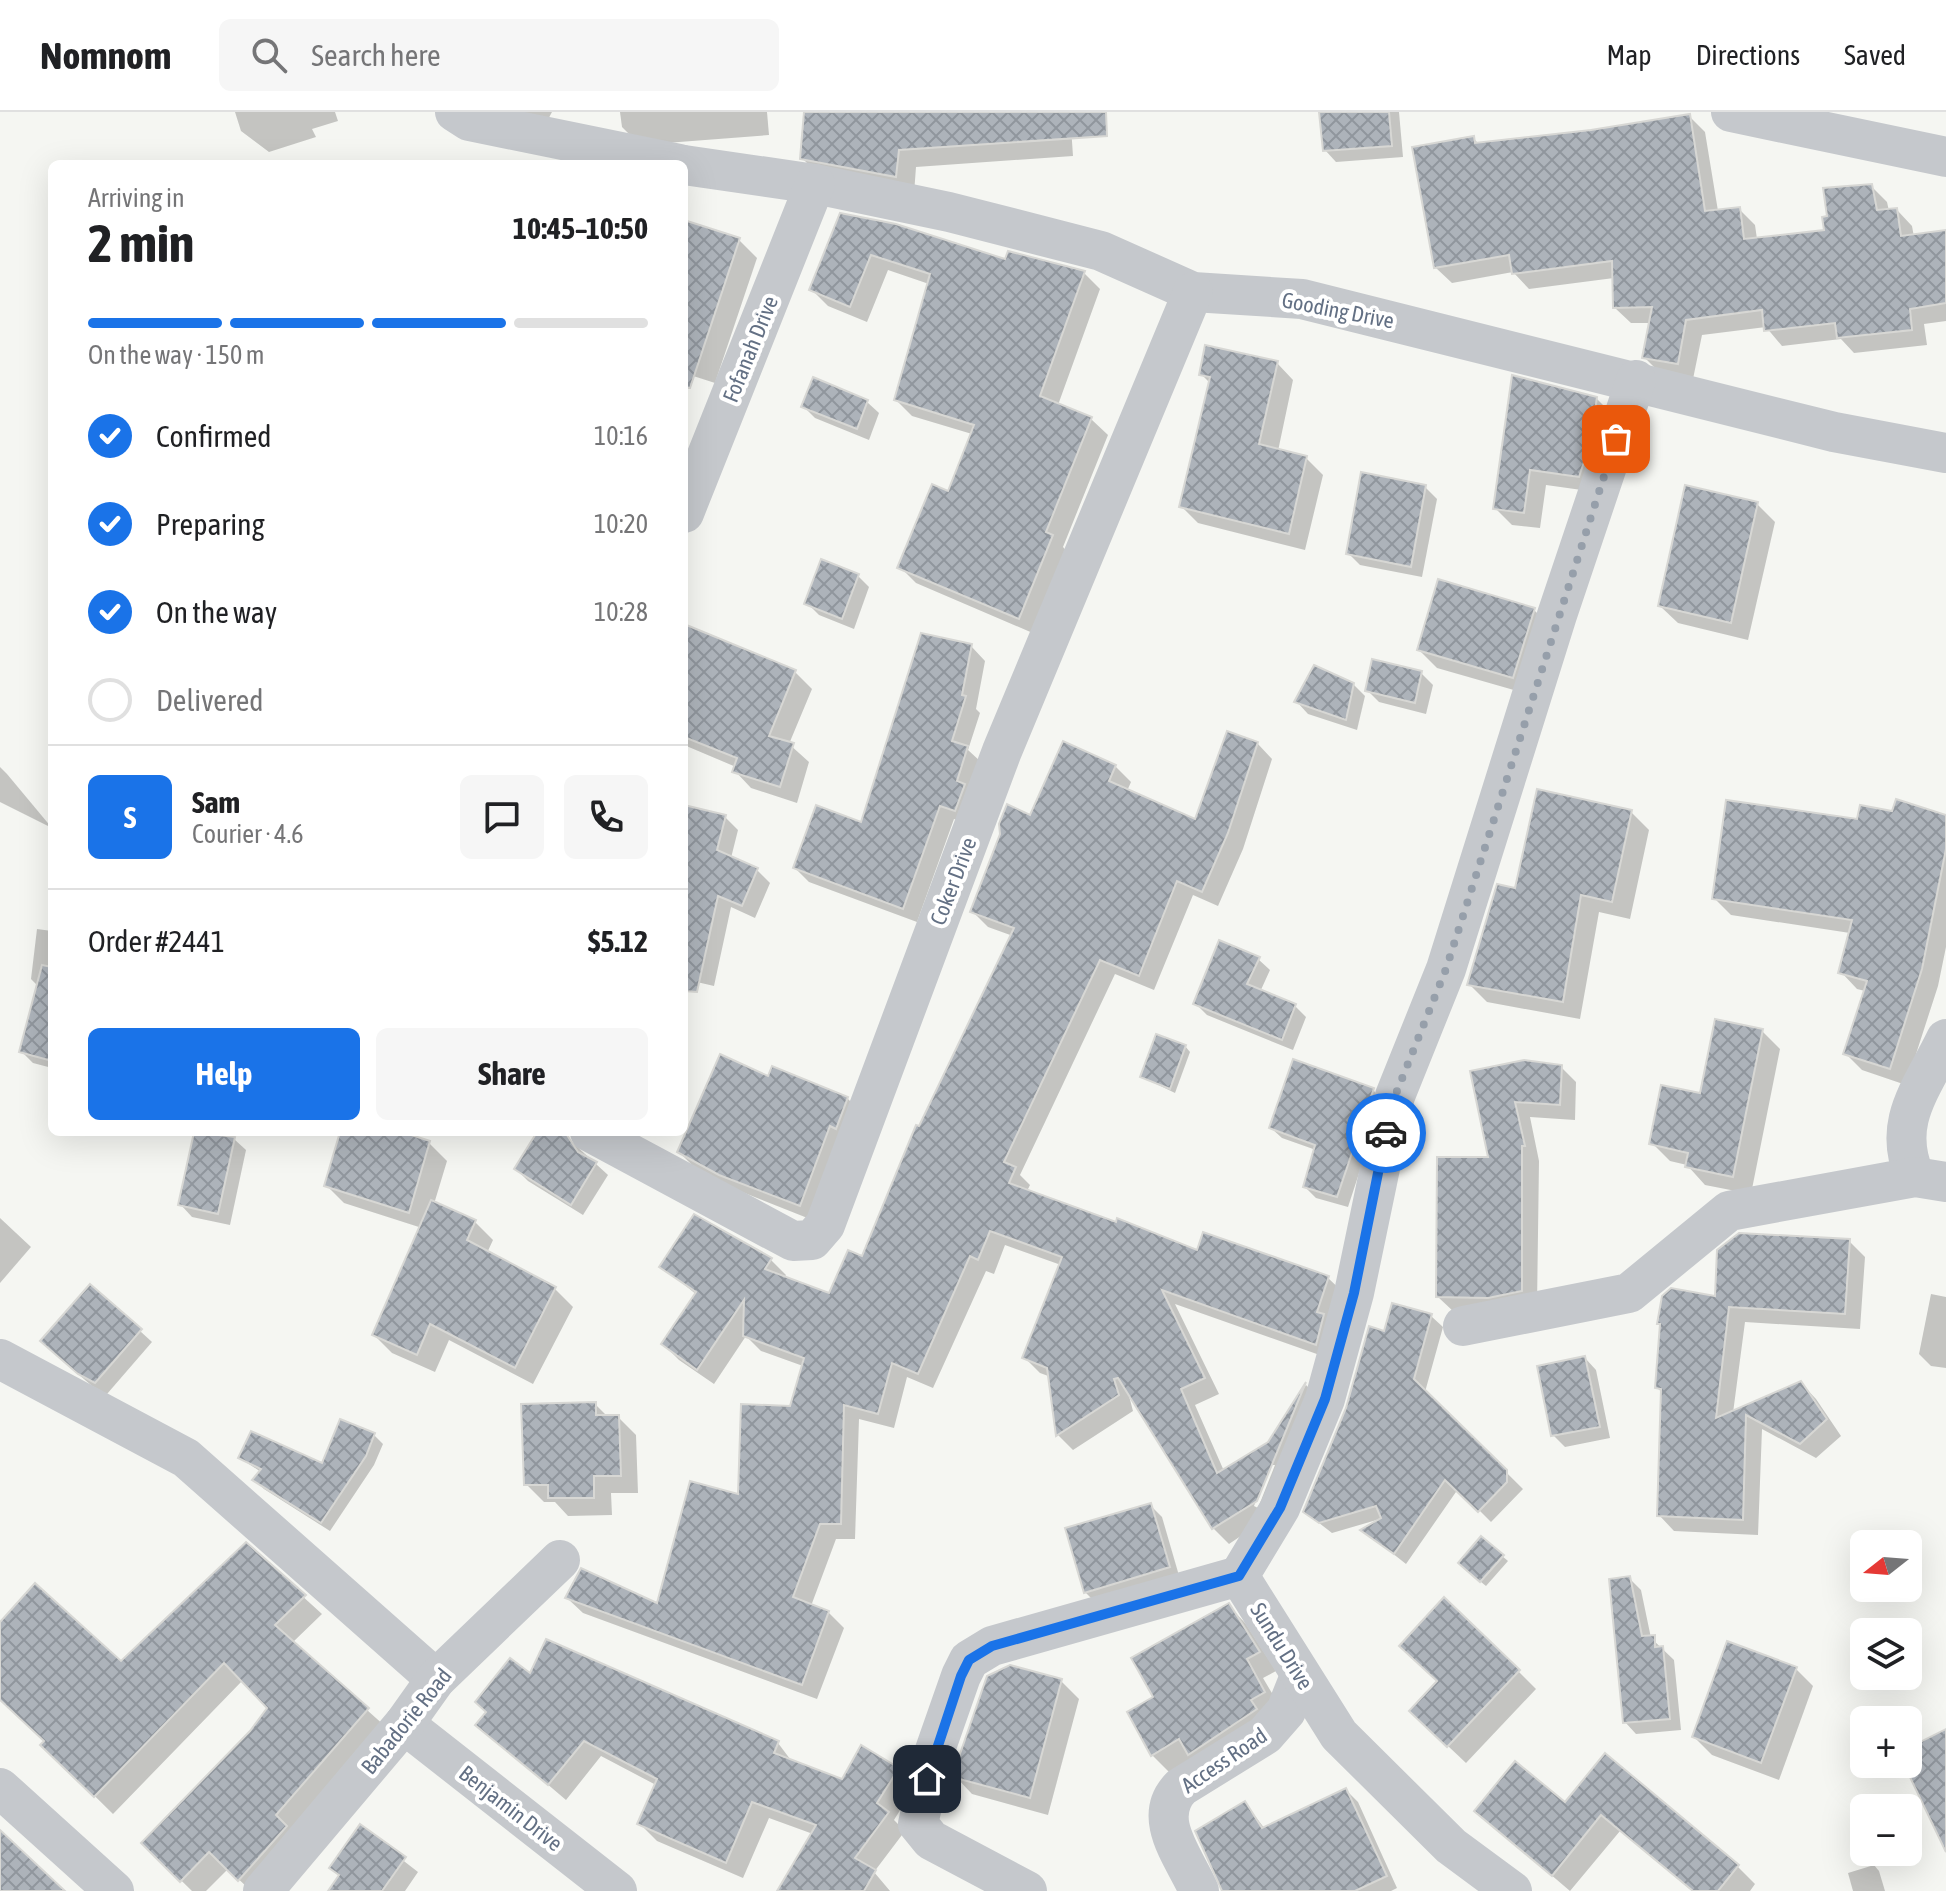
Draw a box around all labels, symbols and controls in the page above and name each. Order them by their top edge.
search box [219,19,779,91]
icon: search [247,33,291,77]
text: Nomnom [40,34,171,77]
text: Search here [311,38,441,72]
text: Map [1607,39,1652,71]
text: Directions [1696,39,1800,71]
text: Saved [1844,39,1906,71]
text: Arriving in [88,183,185,213]
text: 10:45–10:50 [513,211,648,245]
text: 2 min [88,213,194,273]
street label: Gooding Drive [1280,286,1396,334]
street label: Fofanah Drive [717,292,783,406]
text: On the way · 150 m [88,340,265,370]
pin [1582,405,1650,473]
icon: check [88,414,132,458]
icon: bag [1594,417,1638,461]
text: Confirmed [156,419,271,453]
text: 10:16 [594,421,648,451]
icon: check [88,502,132,546]
text: Preparing [156,507,265,541]
text: 10:20 [594,509,648,539]
icon: check [88,590,132,634]
text: On the way [156,595,277,629]
text: 10:28 [594,597,648,627]
text: Delivered [156,683,264,717]
button: chat [460,775,544,859]
button: phone [564,775,648,859]
text: Sam [192,785,240,819]
text: S [124,800,136,834]
text: Courier · 4.6 [192,819,303,849]
street label: Coker Drive [924,834,982,928]
text: Order #2441 [88,924,225,958]
text: $5.12 [588,924,648,958]
button: Help [88,1028,360,1120]
button: Share [376,1028,648,1120]
courier [1346,1093,1426,1173]
icon: car [1364,1111,1408,1155]
north arrow [1850,1530,1922,1602]
map controls [1850,1530,1922,1866]
street label: Sundu Drive [1245,1598,1319,1694]
button: layers [1850,1618,1922,1690]
street label: Babadorie Road [355,1663,457,1779]
button: + [1850,1706,1922,1778]
street label: Access Road [1176,1722,1272,1798]
pin [893,1745,961,1813]
icon: home [905,1757,949,1801]
street label: Benjamin Drive [454,1760,568,1856]
button: − [1850,1794,1922,1866]

